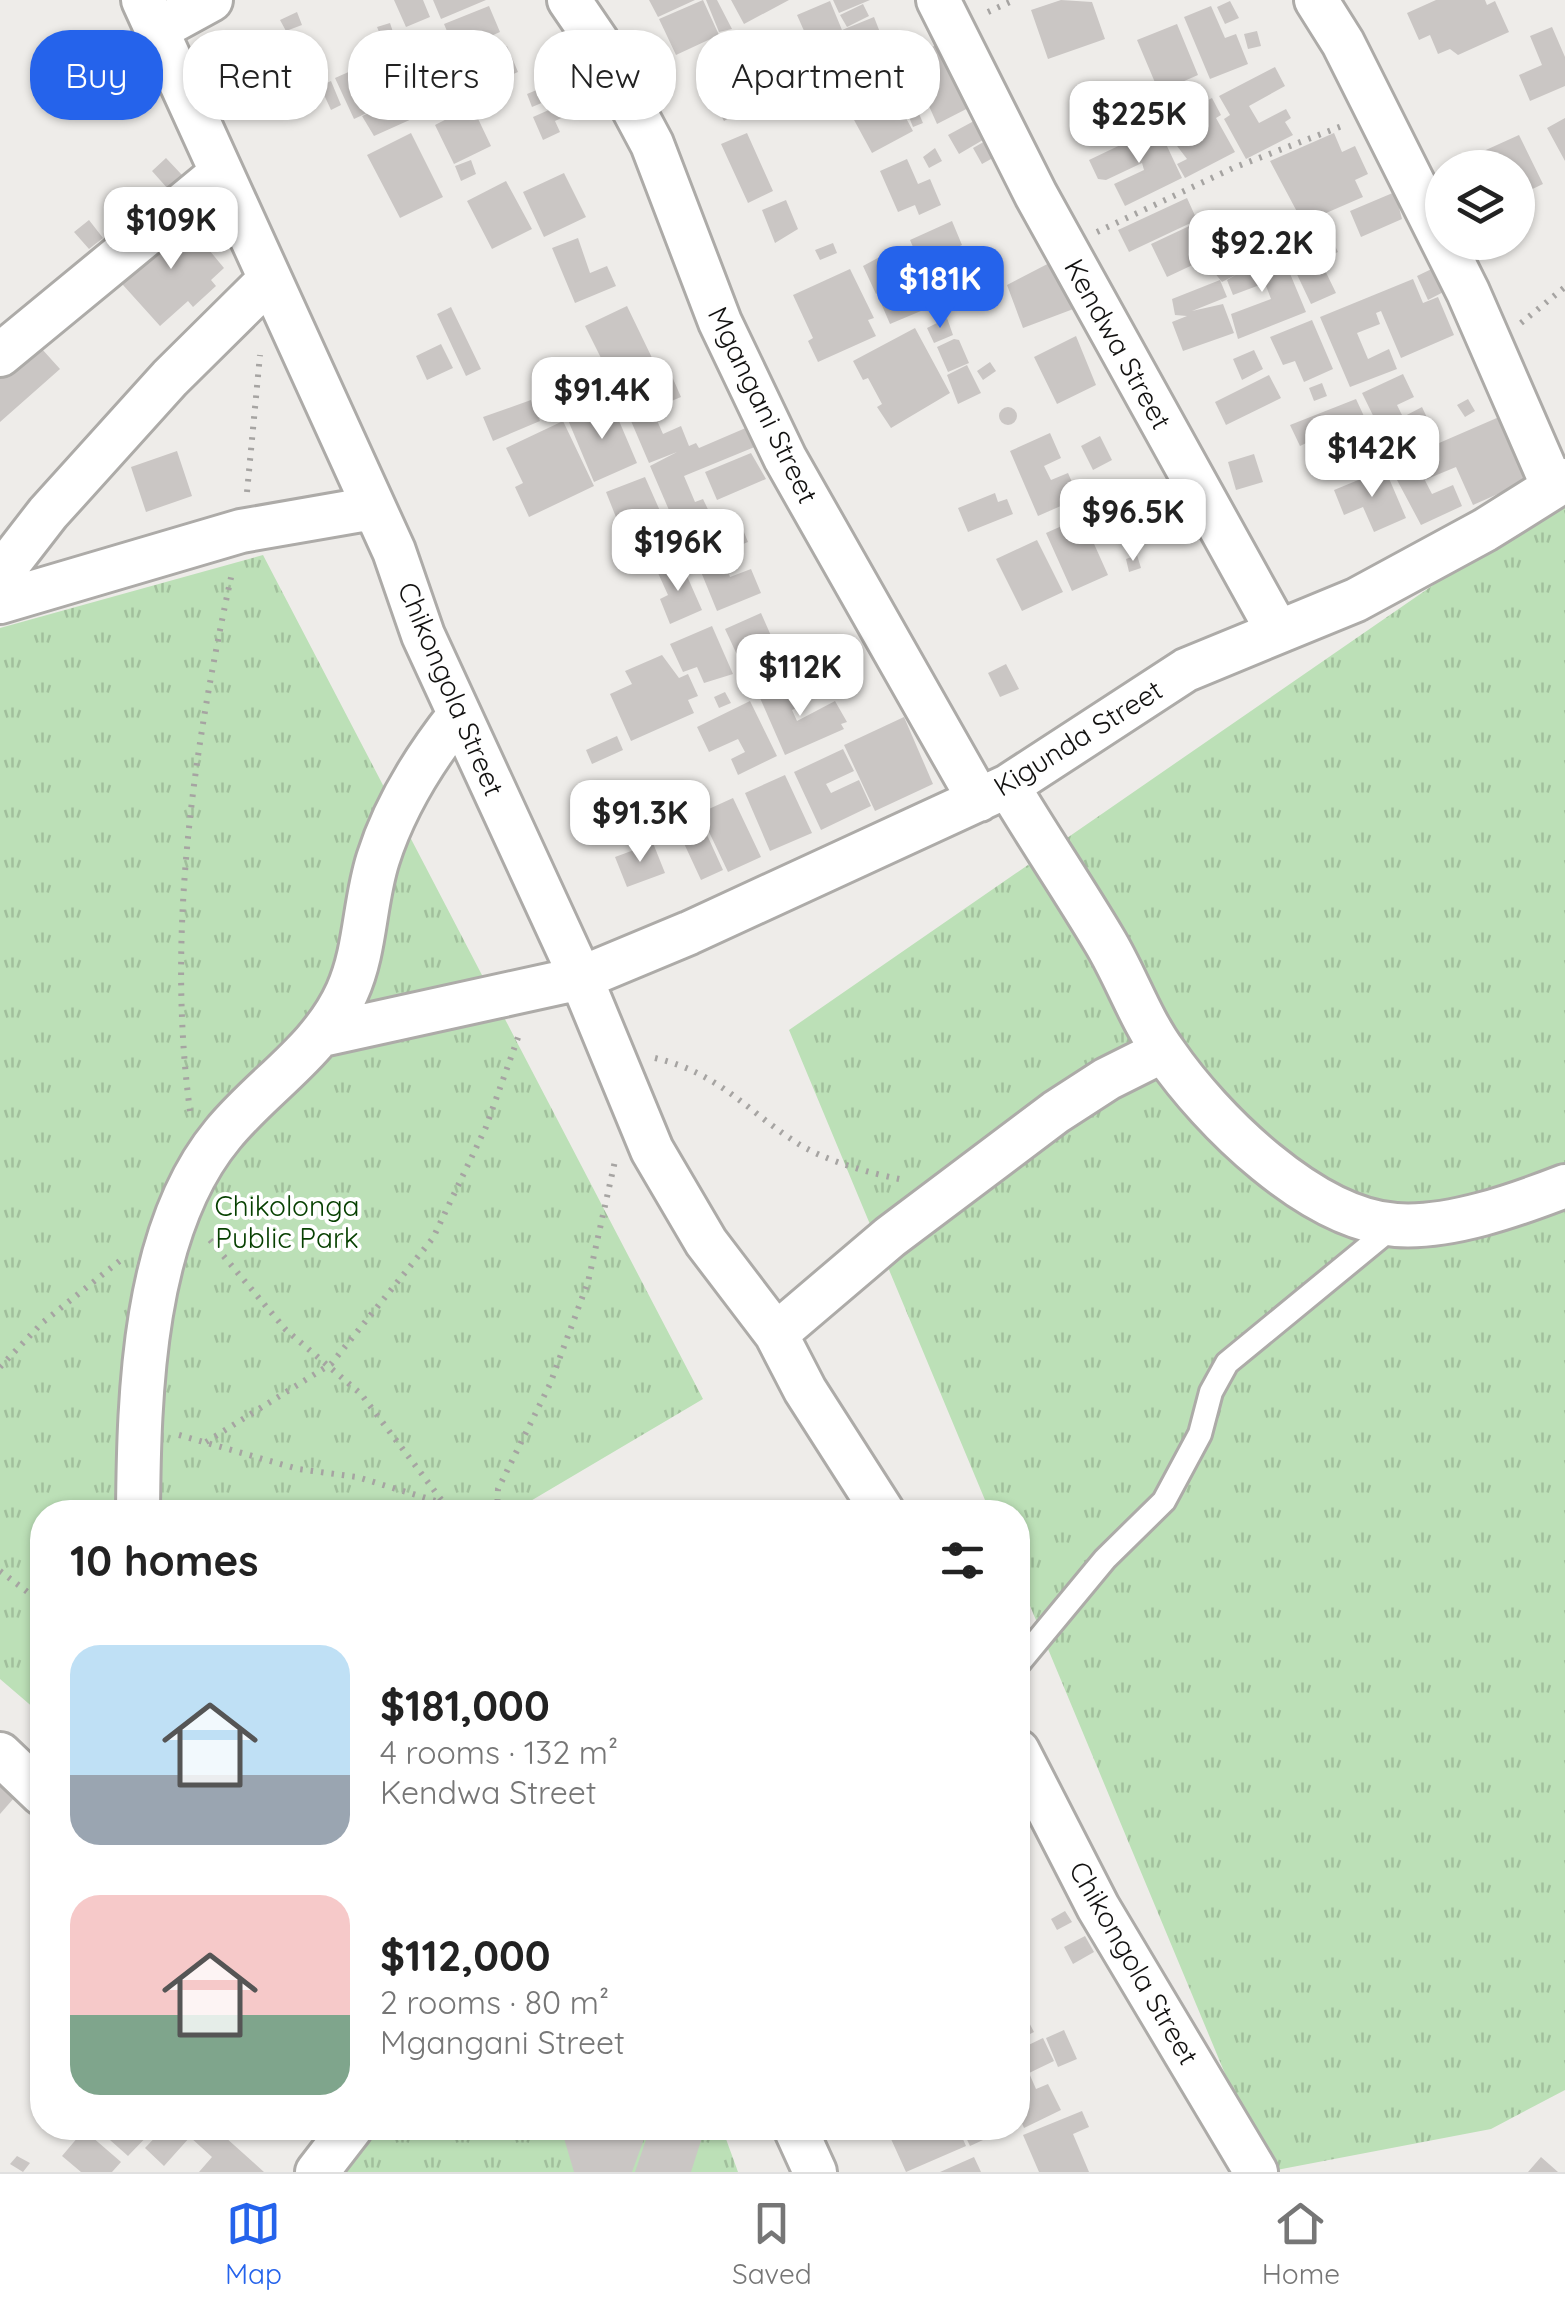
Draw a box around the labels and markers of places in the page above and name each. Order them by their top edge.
pin: $225K [1069,81,1209,166]
pin: $109K [101,187,241,272]
pin: $92.2K [1181,210,1343,295]
pin: $181K [870,246,1010,331]
pin: $91.4K [521,357,683,442]
pin: $142K [1302,415,1442,500]
pin: $96.5K [1052,479,1214,564]
pin: $196K [608,509,748,594]
pin: $112K [730,634,870,719]
pin: $91.3K [559,780,721,865]

